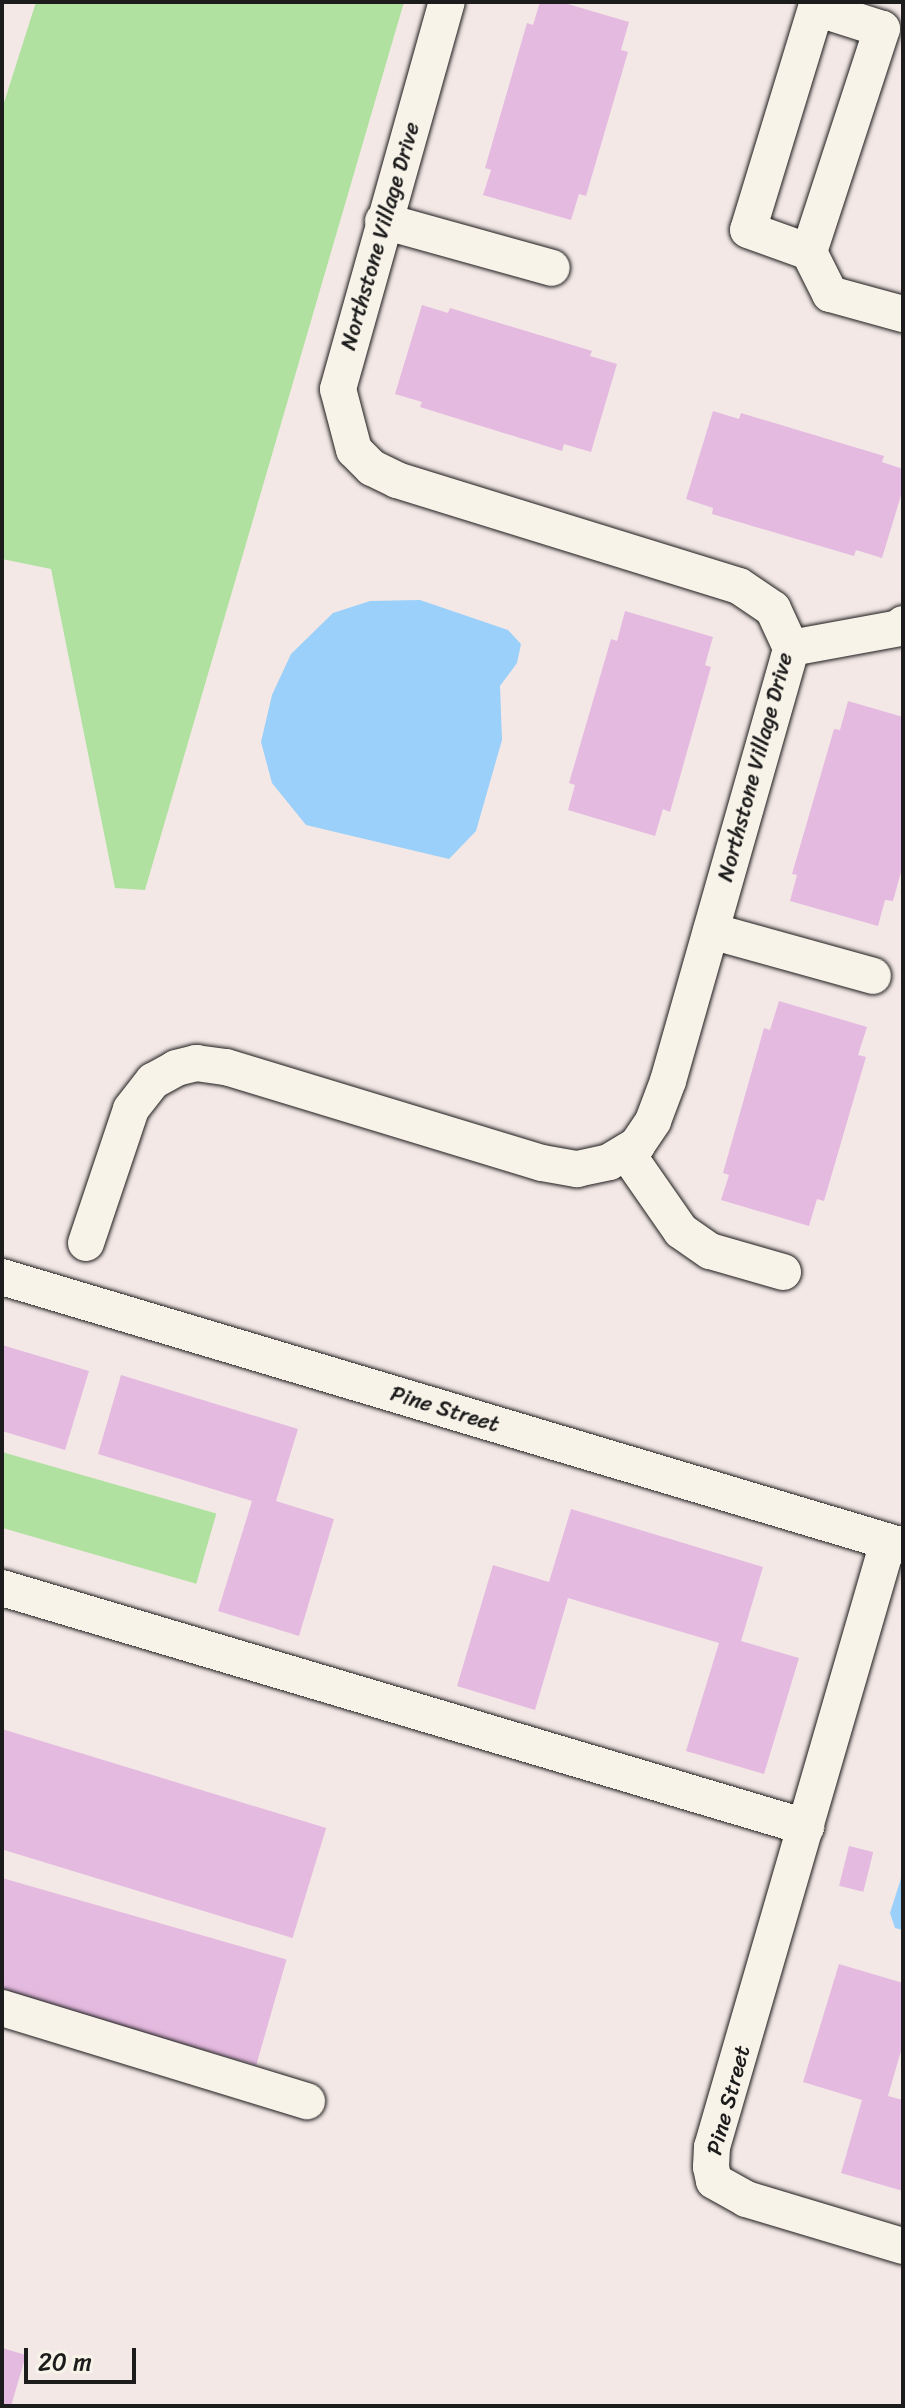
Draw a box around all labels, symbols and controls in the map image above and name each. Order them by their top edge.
street label: Northstone Village Drive [335,119,425,353]
street label: Northstone Village Drive [712,650,798,884]
street label: Pine Street [387,1380,503,1438]
street label: Pine Street [701,2042,755,2158]
scale bar [28,2332,140,2382]
text: 20 m [38,2341,92,2383]

